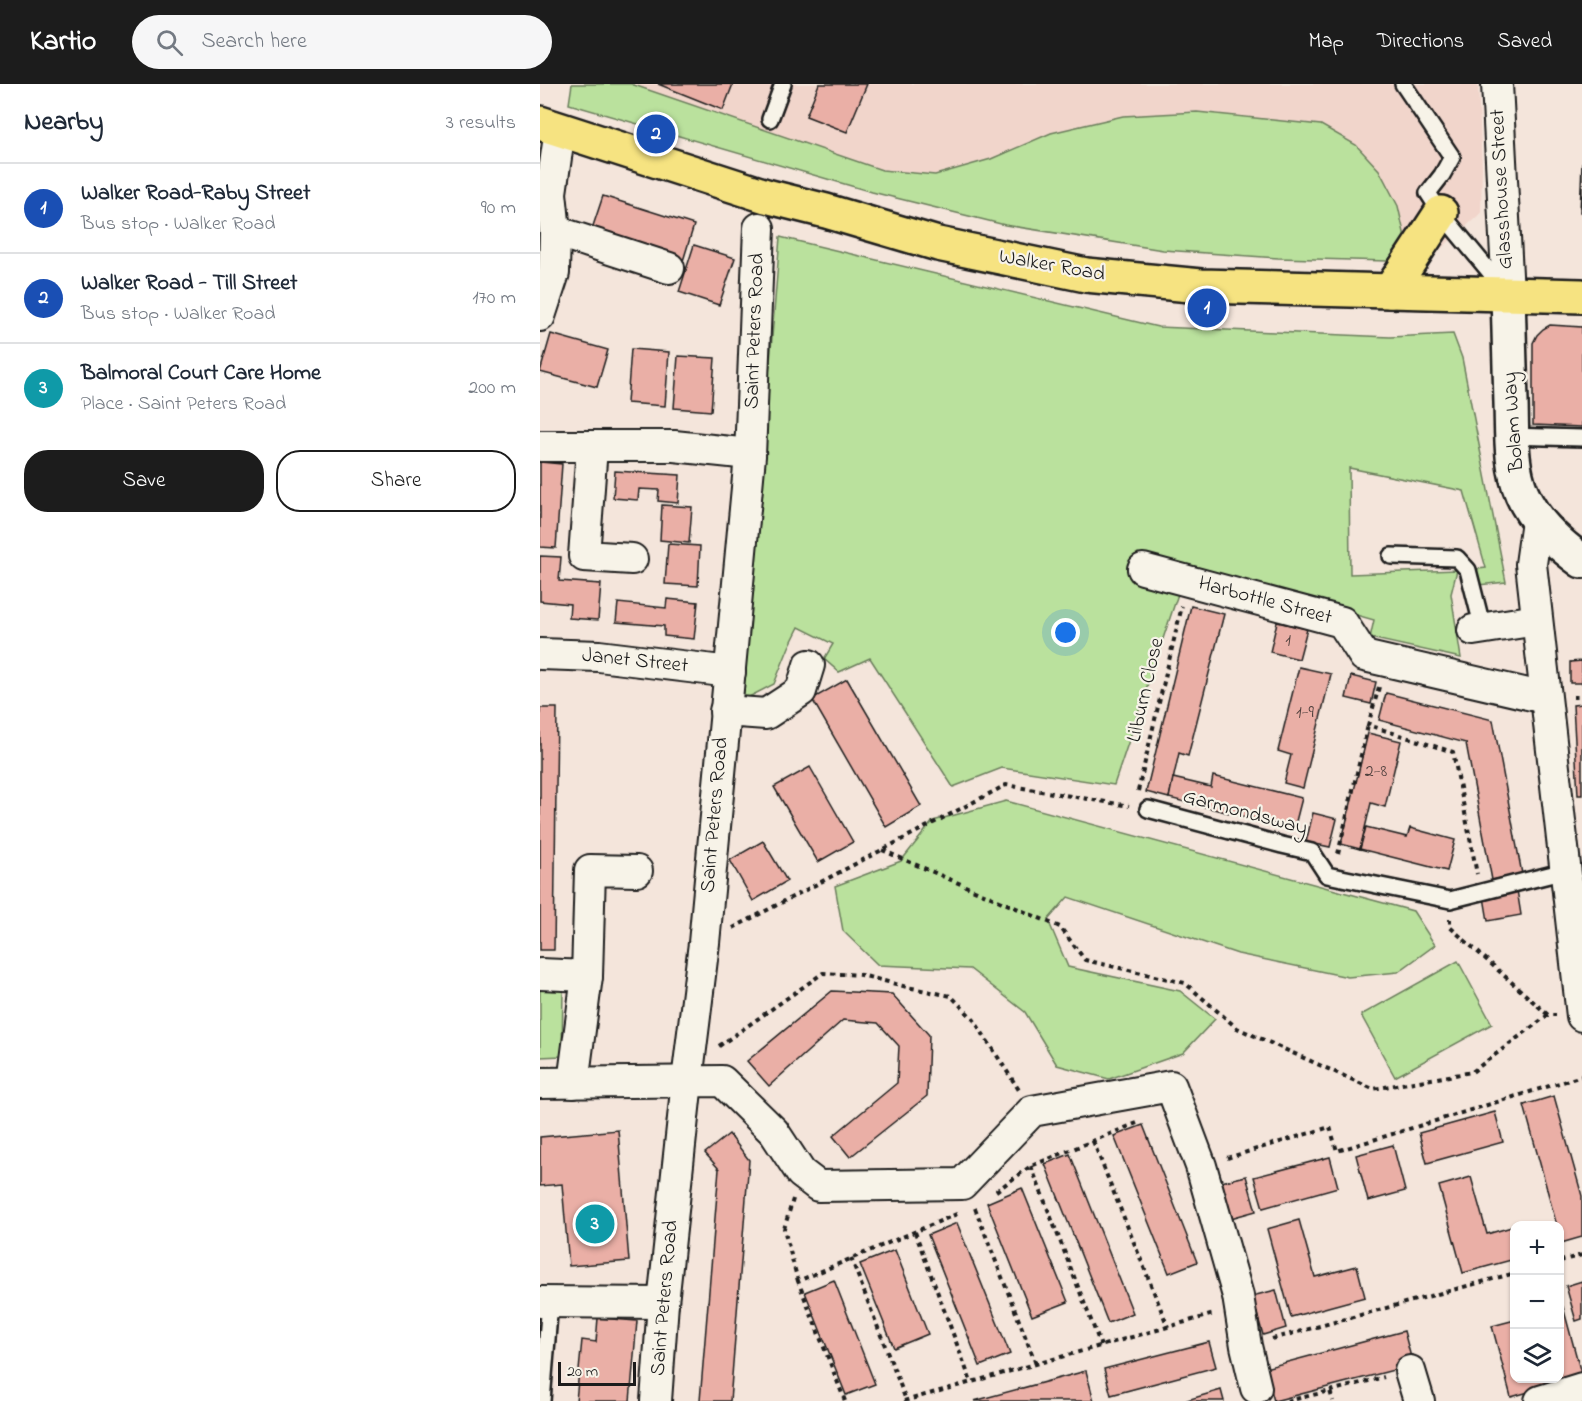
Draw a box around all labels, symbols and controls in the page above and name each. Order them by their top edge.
search box [132,15,552,69]
text: Kartio [30,22,96,63]
icon: search [153,26,186,59]
text: Search here [201,26,307,58]
text: Map [1308,27,1344,57]
text: Directions [1377,27,1464,57]
text: Saved [1497,27,1552,57]
text: Nearby [24,104,103,142]
street label: Glasshouse Street [1483,108,1521,270]
text: 3 results [446,109,516,138]
pin: 2 [636,112,676,156]
text: Walker Road-Raby Street [81,178,310,210]
text: 1 [40,194,47,223]
text: 90 m [481,194,516,223]
text: Bus stop · Walker Road [81,210,276,239]
street label: Walker Road [997,242,1108,290]
street label: Saint Peters Road [737,252,773,410]
text: Walker Road - Till Street [81,268,297,300]
text: 2 [39,284,48,313]
text: 170 m [472,284,516,313]
pin: 1 [1188,286,1226,330]
text: Bus stop · Walker Road [81,300,276,329]
text: Balmoral Court Care Home [81,358,321,390]
street label: Bolam Way [1496,371,1535,474]
text: 3 [39,374,48,403]
text: 200 m [468,374,516,403]
text: Place · Saint Peters Road [81,390,286,419]
button: Save [24,450,264,512]
button: Share [276,450,516,512]
street label: Harbottle Street [1195,569,1335,633]
your location [1051,618,1080,647]
house number: 1 [1285,628,1291,654]
street label: Lilburn Close [1119,634,1173,745]
street label: Janet Street [580,641,690,681]
house number: 1-9 [1296,700,1315,726]
street label: Saint Peters Road [693,736,737,894]
house number: 2-8 [1365,759,1387,785]
street label: Garmondsway [1179,782,1311,846]
pin: 3 [576,1202,614,1246]
street label: Saint Peters Road [643,1219,687,1377]
map controls [1510,1221,1564,1383]
button: + [1510,1221,1564,1275]
button: − [1510,1275,1564,1329]
button: layers [1510,1329,1564,1383]
scale bar [558,1359,636,1386]
text: 20 m [567,1360,598,1384]

